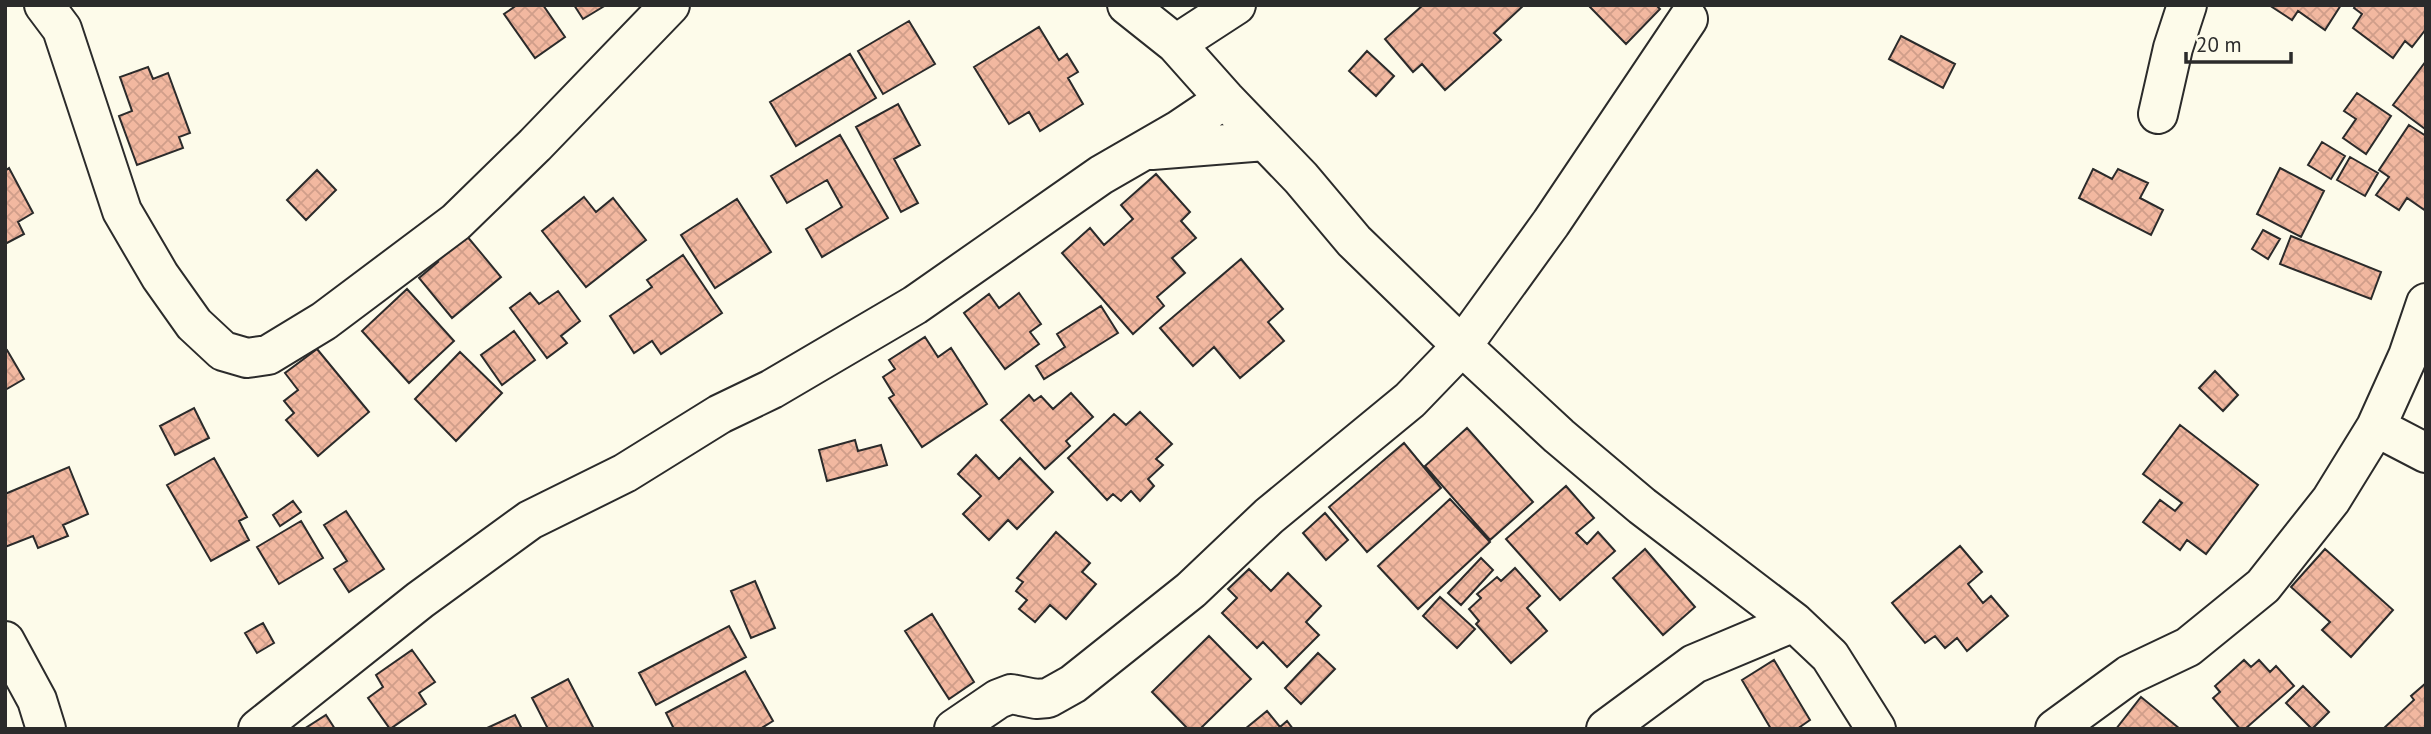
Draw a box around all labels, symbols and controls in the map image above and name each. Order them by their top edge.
scale bar [2186,21,2291,65]
text: 20 m [2196,31,2242,58]

